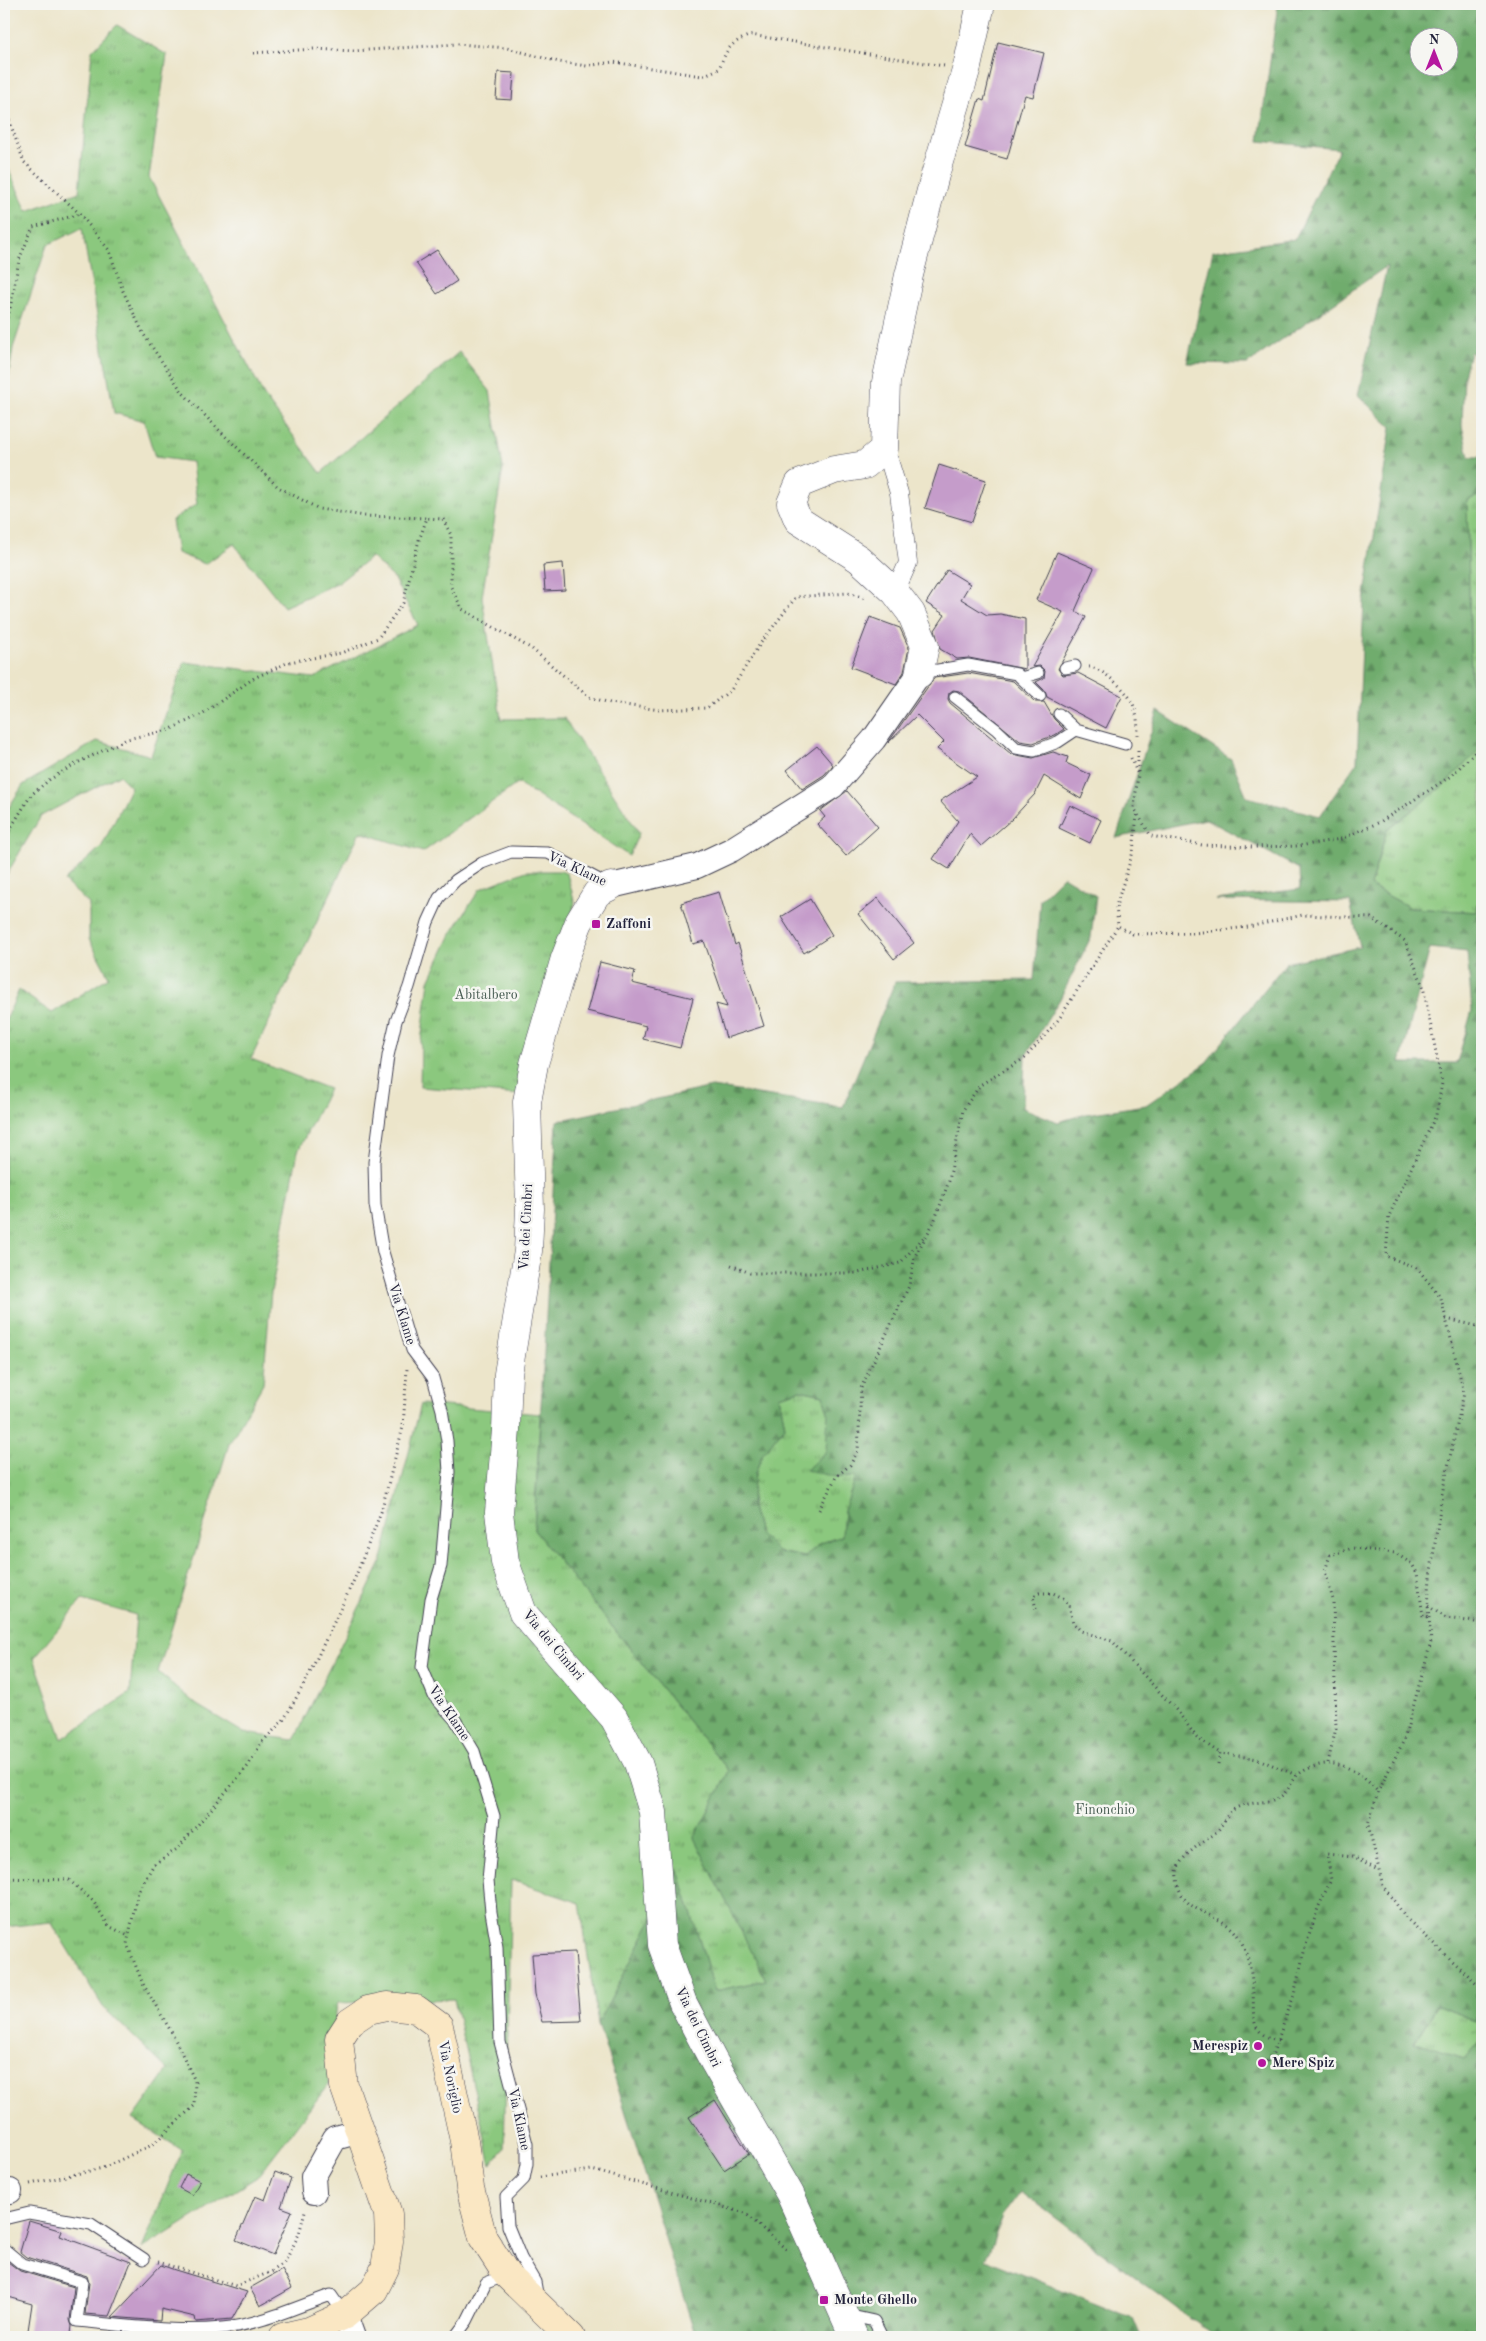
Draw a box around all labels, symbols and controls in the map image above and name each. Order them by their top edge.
north arrow [1408,28,1458,78]
text: N [1429,33,1440,47]
street label: Via Klame [545,849,609,889]
place label: Zaffoni [606,917,651,931]
marker: Zaffoni [590,918,602,930]
park label: Abitalbero [454,988,518,1002]
street label: Via dei Cimbri [517,1183,535,1271]
street label: Via Klame [386,1282,418,1346]
street label: Via dei Cimbri [520,1607,587,1683]
street label: Via Klame [425,1683,473,1743]
park label: Finonchio [1075,1803,1135,1817]
street label: Via dei Cimbri [673,1985,724,2069]
street label: Via Noriglio [435,2039,465,2115]
place label: Merespiz [1192,2039,1248,2053]
marker: Merespiz [1252,2040,1264,2052]
place label: Mere Spiz [1272,2056,1335,2070]
marker: Mere Spiz [1256,2057,1268,2069]
street label: Via Klame [506,2086,532,2152]
place label: Monte Ghello [834,2293,917,2307]
marker: Monte Ghello [818,2294,830,2306]

